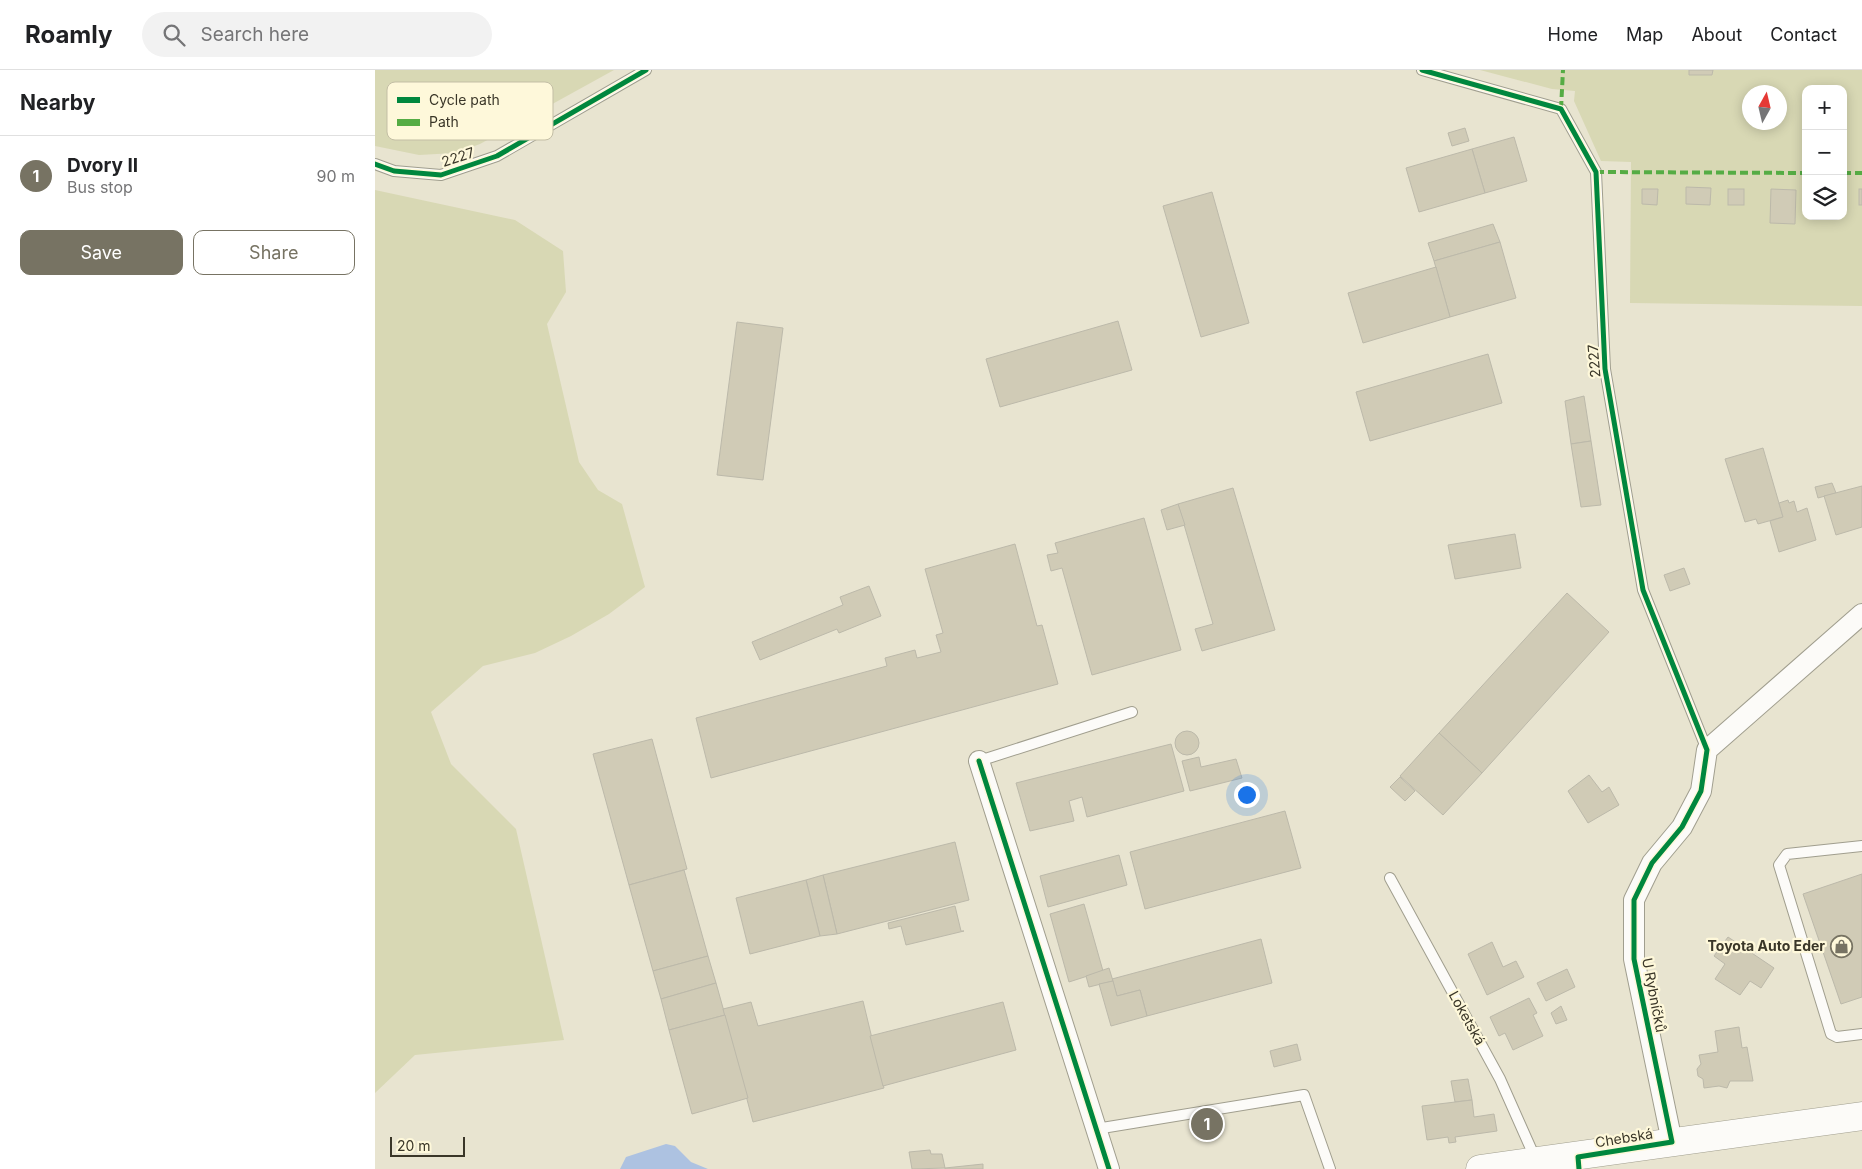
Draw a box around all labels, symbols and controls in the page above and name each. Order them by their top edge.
search box [142,12,492,57]
text: Roamly [25,20,112,49]
icon: search [160,21,188,49]
text: Search here [200,23,309,46]
text: Home [1548,24,1598,45]
text: Map [1626,24,1663,45]
text: About [1691,24,1742,45]
text: Contact [1770,24,1837,45]
legend [387,82,553,140]
north arrow [1742,85,1787,130]
map controls [1802,85,1847,220]
button: + [1802,85,1847,130]
text: Nearby [20,90,95,115]
text: Cycle path [429,91,500,108]
text: Path [429,113,459,130]
button: − [1802,130,1847,175]
street label: 2227 [439,143,476,170]
text: Dvory II [67,154,138,177]
text: 1 [33,166,39,186]
text: 90 m [316,166,355,186]
button: layers [1802,175,1847,220]
text: Bus stop [67,177,133,197]
button: Save [20,230,183,275]
button: Share [193,230,355,275]
street label: 2227 [1584,344,1603,378]
your location [1234,782,1260,808]
shop icon: Toyota Auto Eder [1829,934,1853,958]
place label: Toyota Auto Eder [1708,937,1825,954]
street label: U Rybníčků [1639,956,1670,1034]
street label: Loketská [1446,988,1489,1048]
pin: 1 [1191,1105,1223,1143]
street label: Chebská [1594,1125,1654,1150]
scale bar [390,1134,465,1157]
text: 20 m [397,1137,431,1154]

